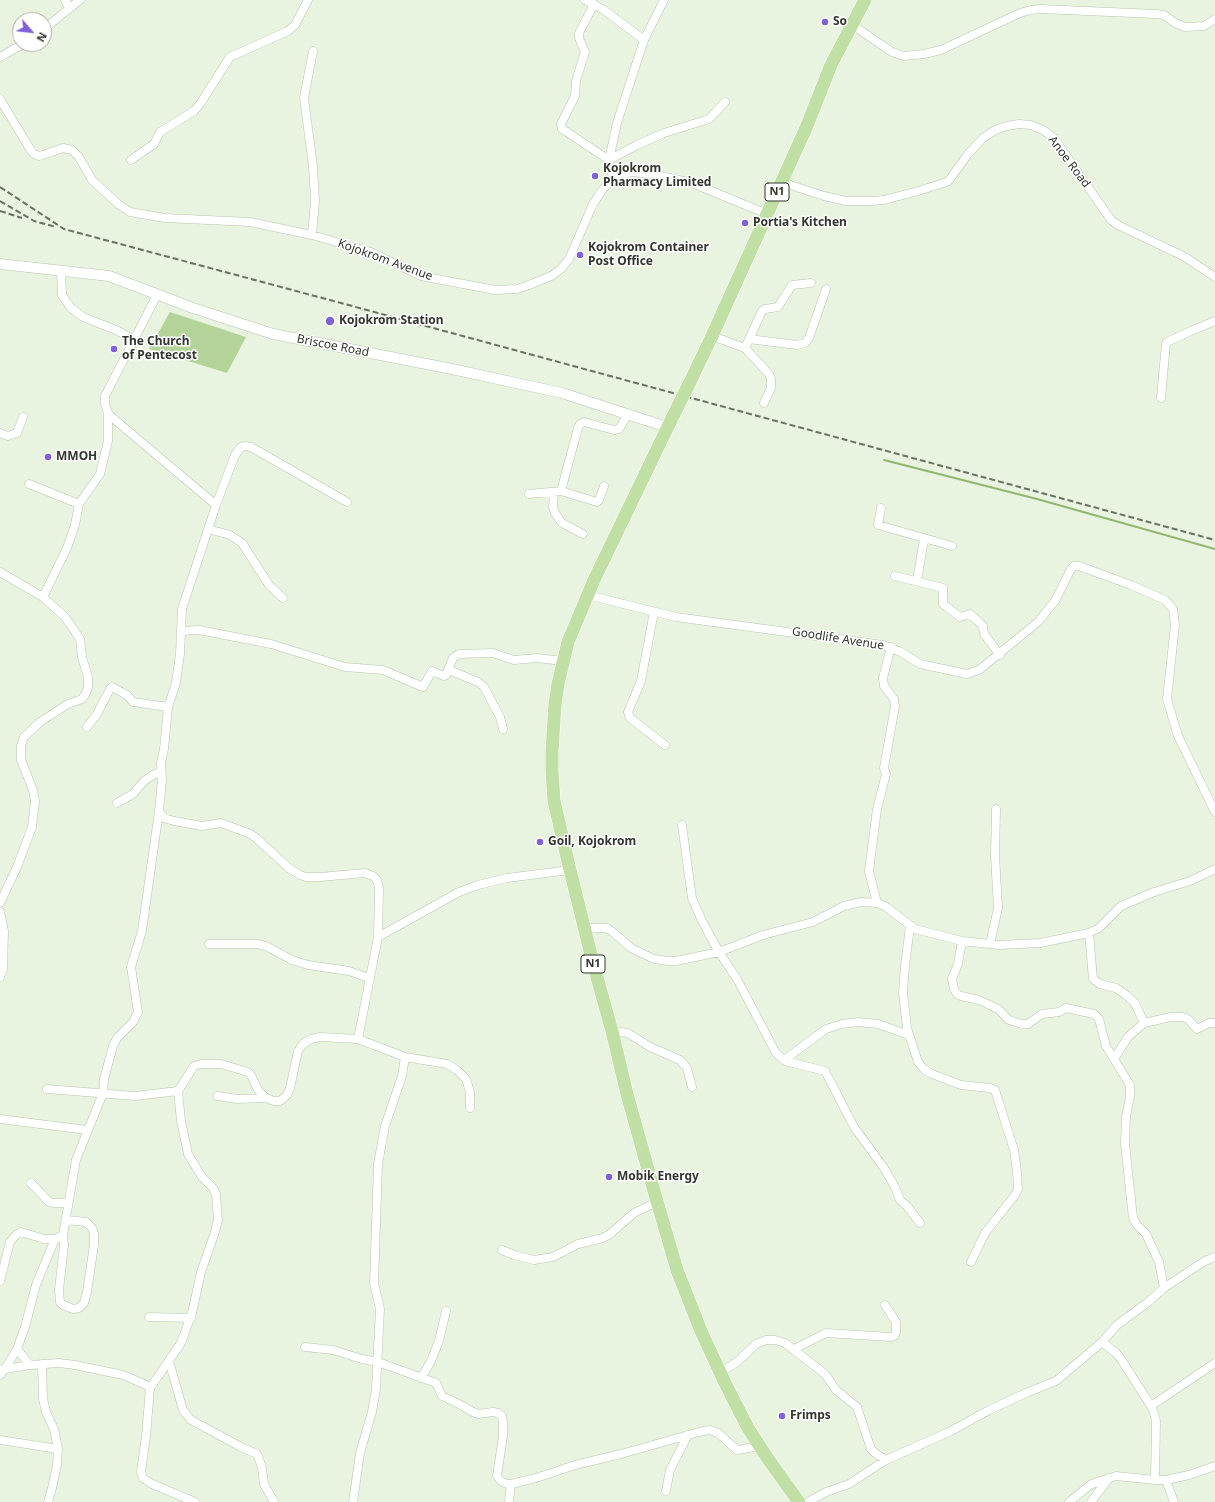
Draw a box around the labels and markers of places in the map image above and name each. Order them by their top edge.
place label: So [833,15,847,29]
marker: So [820,17,830,27]
place label: Kojokrom Pharmacy Limited [603,162,711,190]
marker: Kojokrom Pharmacy Limited [590,171,600,181]
place label: Portia's Kitchen [753,216,847,230]
marker: Portia's Kitchen [740,218,750,228]
place label: Kojokrom Container Post Office [588,241,709,269]
marker: Kojokrom Container Post Office [575,250,585,260]
place label: Kojokrom Station [339,314,444,328]
marker: Kojokrom Station [324,315,336,327]
place label: The Church of Pentecost [122,335,197,363]
marker: The Church of Pentecost [109,344,119,354]
place label: MMOH [56,450,97,464]
marker: MMOH [43,452,53,462]
place label: Goil, Kojokrom [548,835,636,849]
marker: Goil, Kojokrom [535,837,545,847]
place label: Mobik Energy [617,1170,699,1184]
marker: Mobik Energy [604,1172,614,1182]
place label: Frimps [790,1409,831,1423]
marker: Frimps [777,1411,787,1421]

